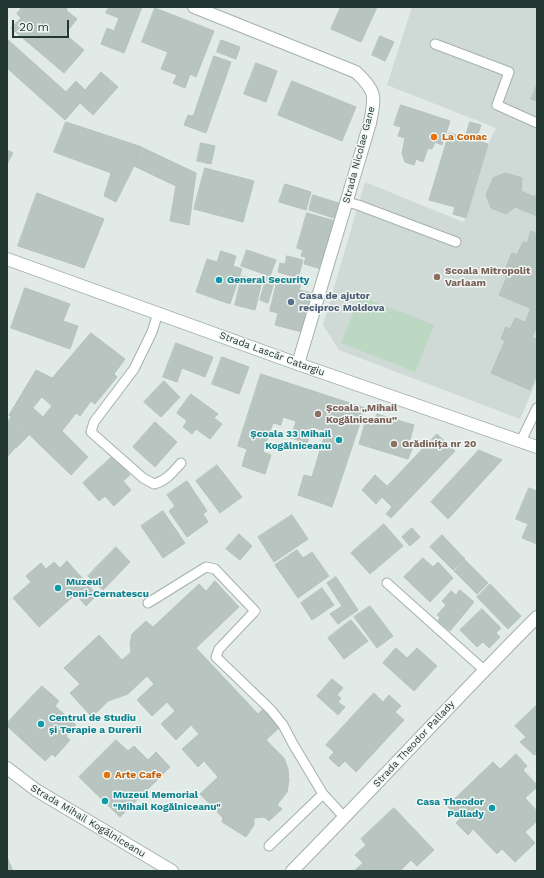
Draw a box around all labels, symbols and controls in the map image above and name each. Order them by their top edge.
scale bar [14,12,71,38]
text: 20 m [19,20,49,34]
street label: Strada Nicolae Gane [340,105,378,205]
place label: La Conac [442,131,487,143]
marker: La Conac [429,132,439,142]
place label: Scoala Mitropolit Varlaam [445,265,530,288]
marker: Scoala Mitropolit Varlaam [432,272,442,282]
place label: General Security [227,274,309,286]
marker: General Security [214,275,224,285]
place label: Casa de ajutor reciproc Moldova [299,290,384,314]
marker: Casa de ajutor reciproc Moldova [286,297,296,307]
street label: Strada Lascăr Catargiu [218,329,326,379]
place label: Școala „Mihail Kogălniceanu” [326,402,397,426]
marker: Școala „Mihail Kogălniceanu” [313,409,323,419]
place label: Școala 33 Mihail Kogălniceanu [250,428,331,452]
marker: Școala 33 Mihail Kogălniceanu [334,435,344,445]
place label: Grădinița nr 20 [402,438,476,450]
marker: Grădinița nr 20 [389,439,399,449]
place label: Muzeul Poni-Cernatescu [66,576,149,600]
marker: Muzeul Poni-Cernatescu [53,583,63,593]
street label: Strada Theodor Pallady [371,698,457,790]
place label: Centrul de Studiu și Terapie a Durerii [49,712,142,736]
marker: Centrul de Studiu și Terapie a Durerii [36,719,46,729]
place label: Arte Cafe [115,769,161,781]
marker: Arte Cafe [102,770,112,780]
street label: Strada Mihail Kogălniceanu [28,782,148,860]
place label: Muzeul Memorial "Mihail Kogălniceanu" [113,789,221,812]
marker: Muzeul Memorial "Mihail Kogălniceanu" [100,796,110,806]
place label: Casa Theodor Pallady [416,796,484,820]
marker: Casa Theodor Pallady [487,803,497,813]

